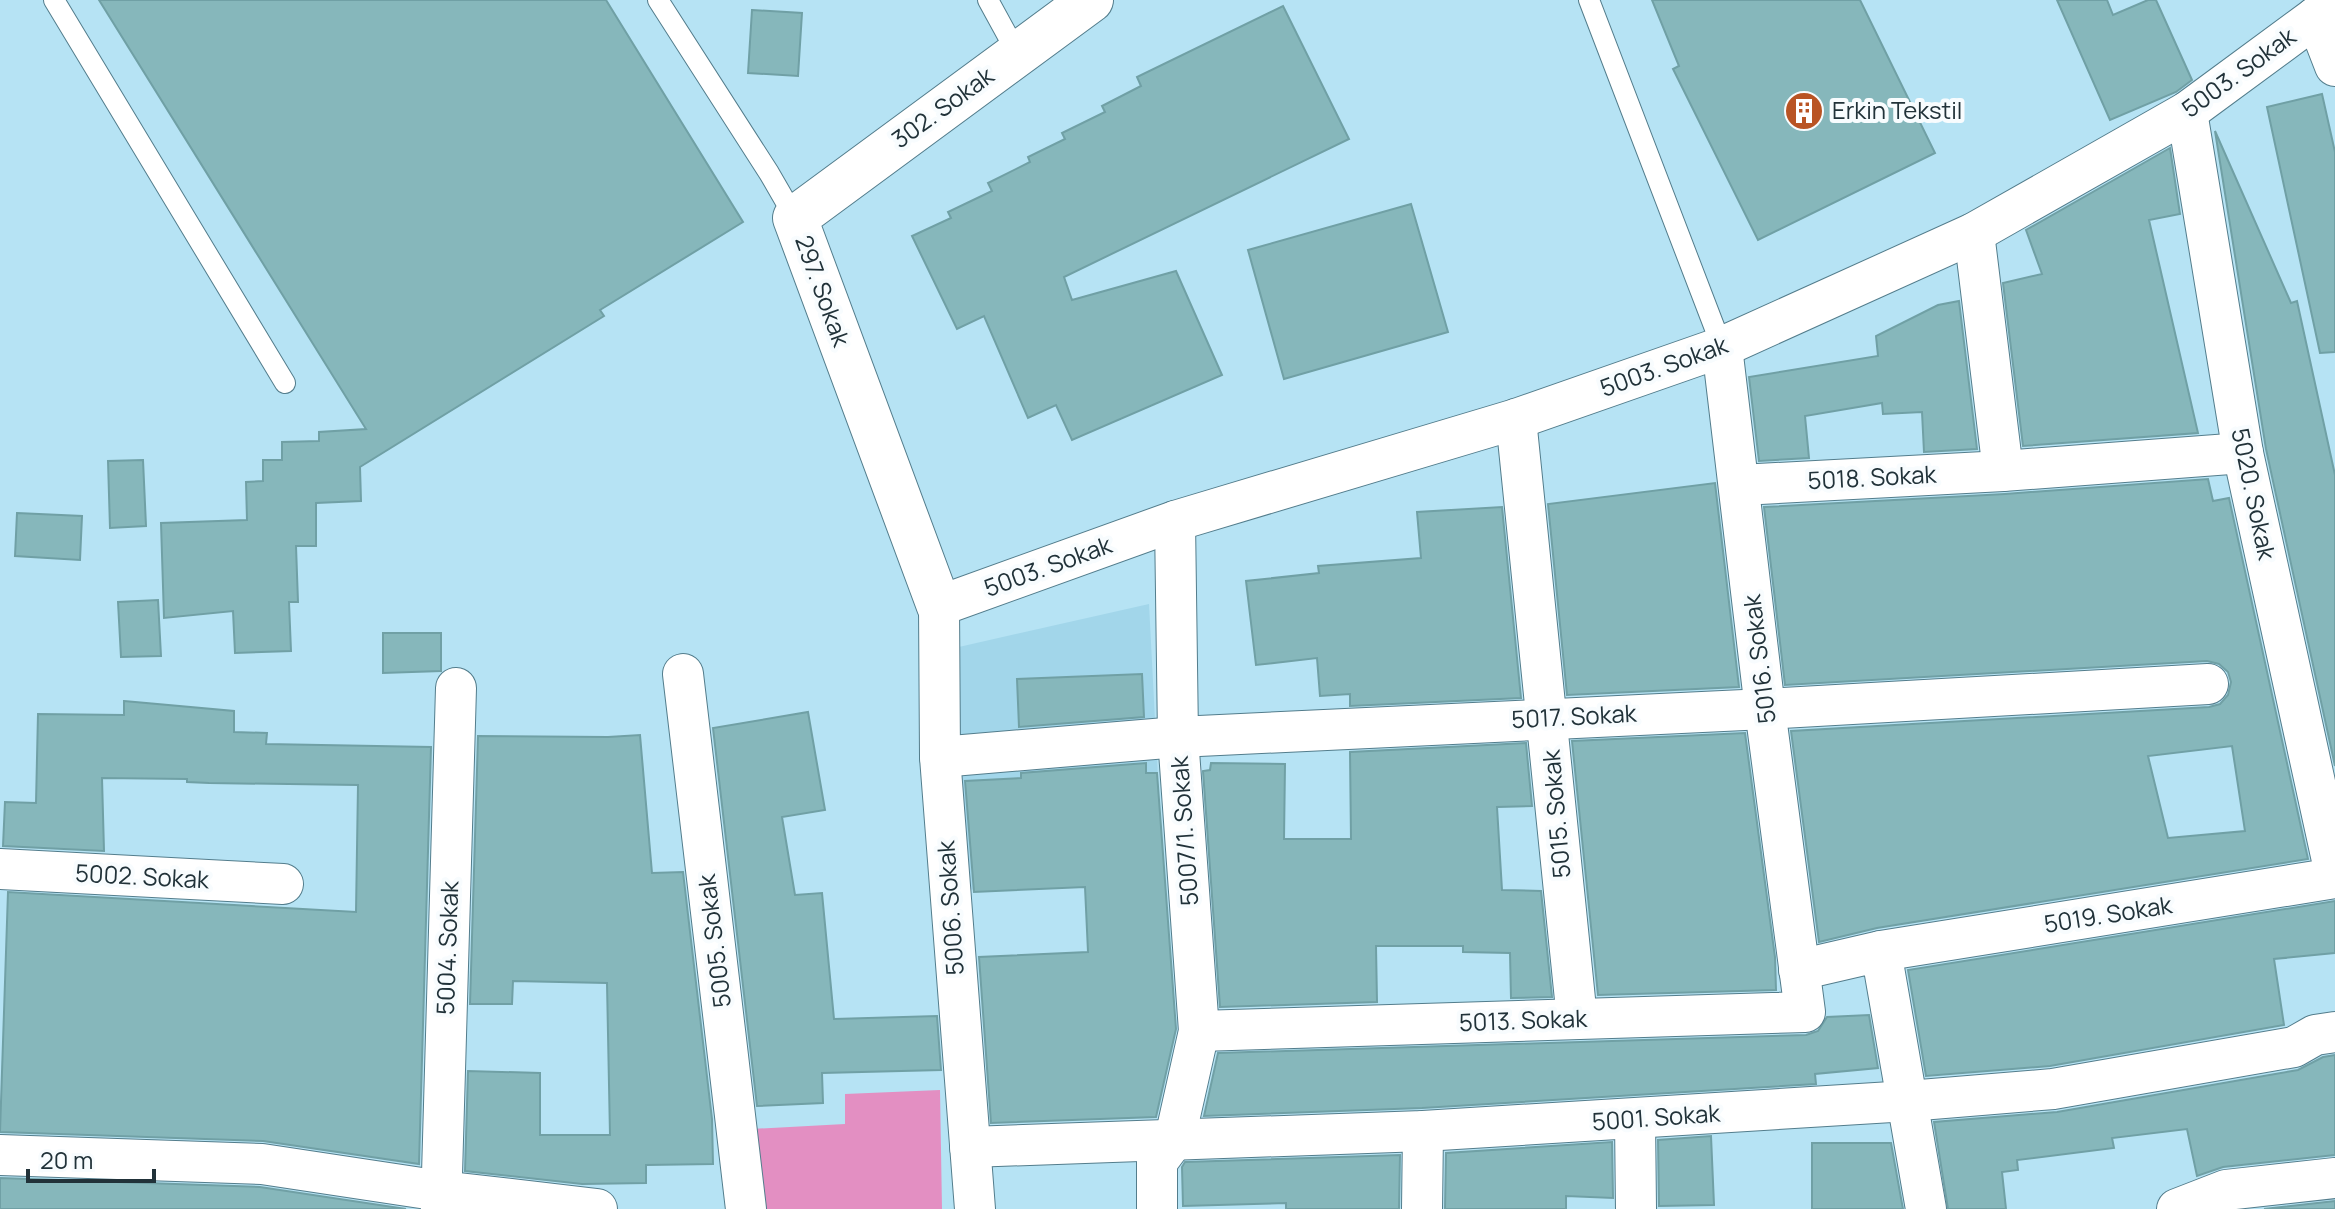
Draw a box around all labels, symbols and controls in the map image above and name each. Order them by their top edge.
street label: 5003. Sokak [2174,19,2303,124]
street label: 302. Sokak [884,58,1001,155]
building icon: Erkin Tekstil [1783,90,1825,132]
place label: Erkin Tekstil [1832,93,1962,126]
street label: 297. Sokak [788,230,859,352]
street label: 5003. Sokak [1595,327,1733,404]
street label: 5020. Sokak [2224,425,2285,564]
street label: 5018. Sokak [1807,457,1938,496]
street label: 5003. Sokak [979,527,1117,604]
street label: 5016. Sokak [1734,592,1783,726]
street label: 5017. Sokak [1510,696,1638,735]
street label: 5015. Sokak [1533,747,1578,880]
street label: 5007/1. Sokak [1162,754,1205,907]
street label: 5006. Sokak [928,839,971,977]
street label: 5002. Sokak [74,856,211,896]
street label: 5005. Sokak [689,872,738,1010]
street label: 5004. Sokak [428,879,465,1015]
street label: 5019. Sokak [2041,887,2175,940]
street label: 5013. Sokak [1458,1001,1589,1038]
street label: 5001. Sokak [1591,1095,1722,1137]
scale bar [28,1133,154,1183]
text: 20 m [40,1143,93,1176]

